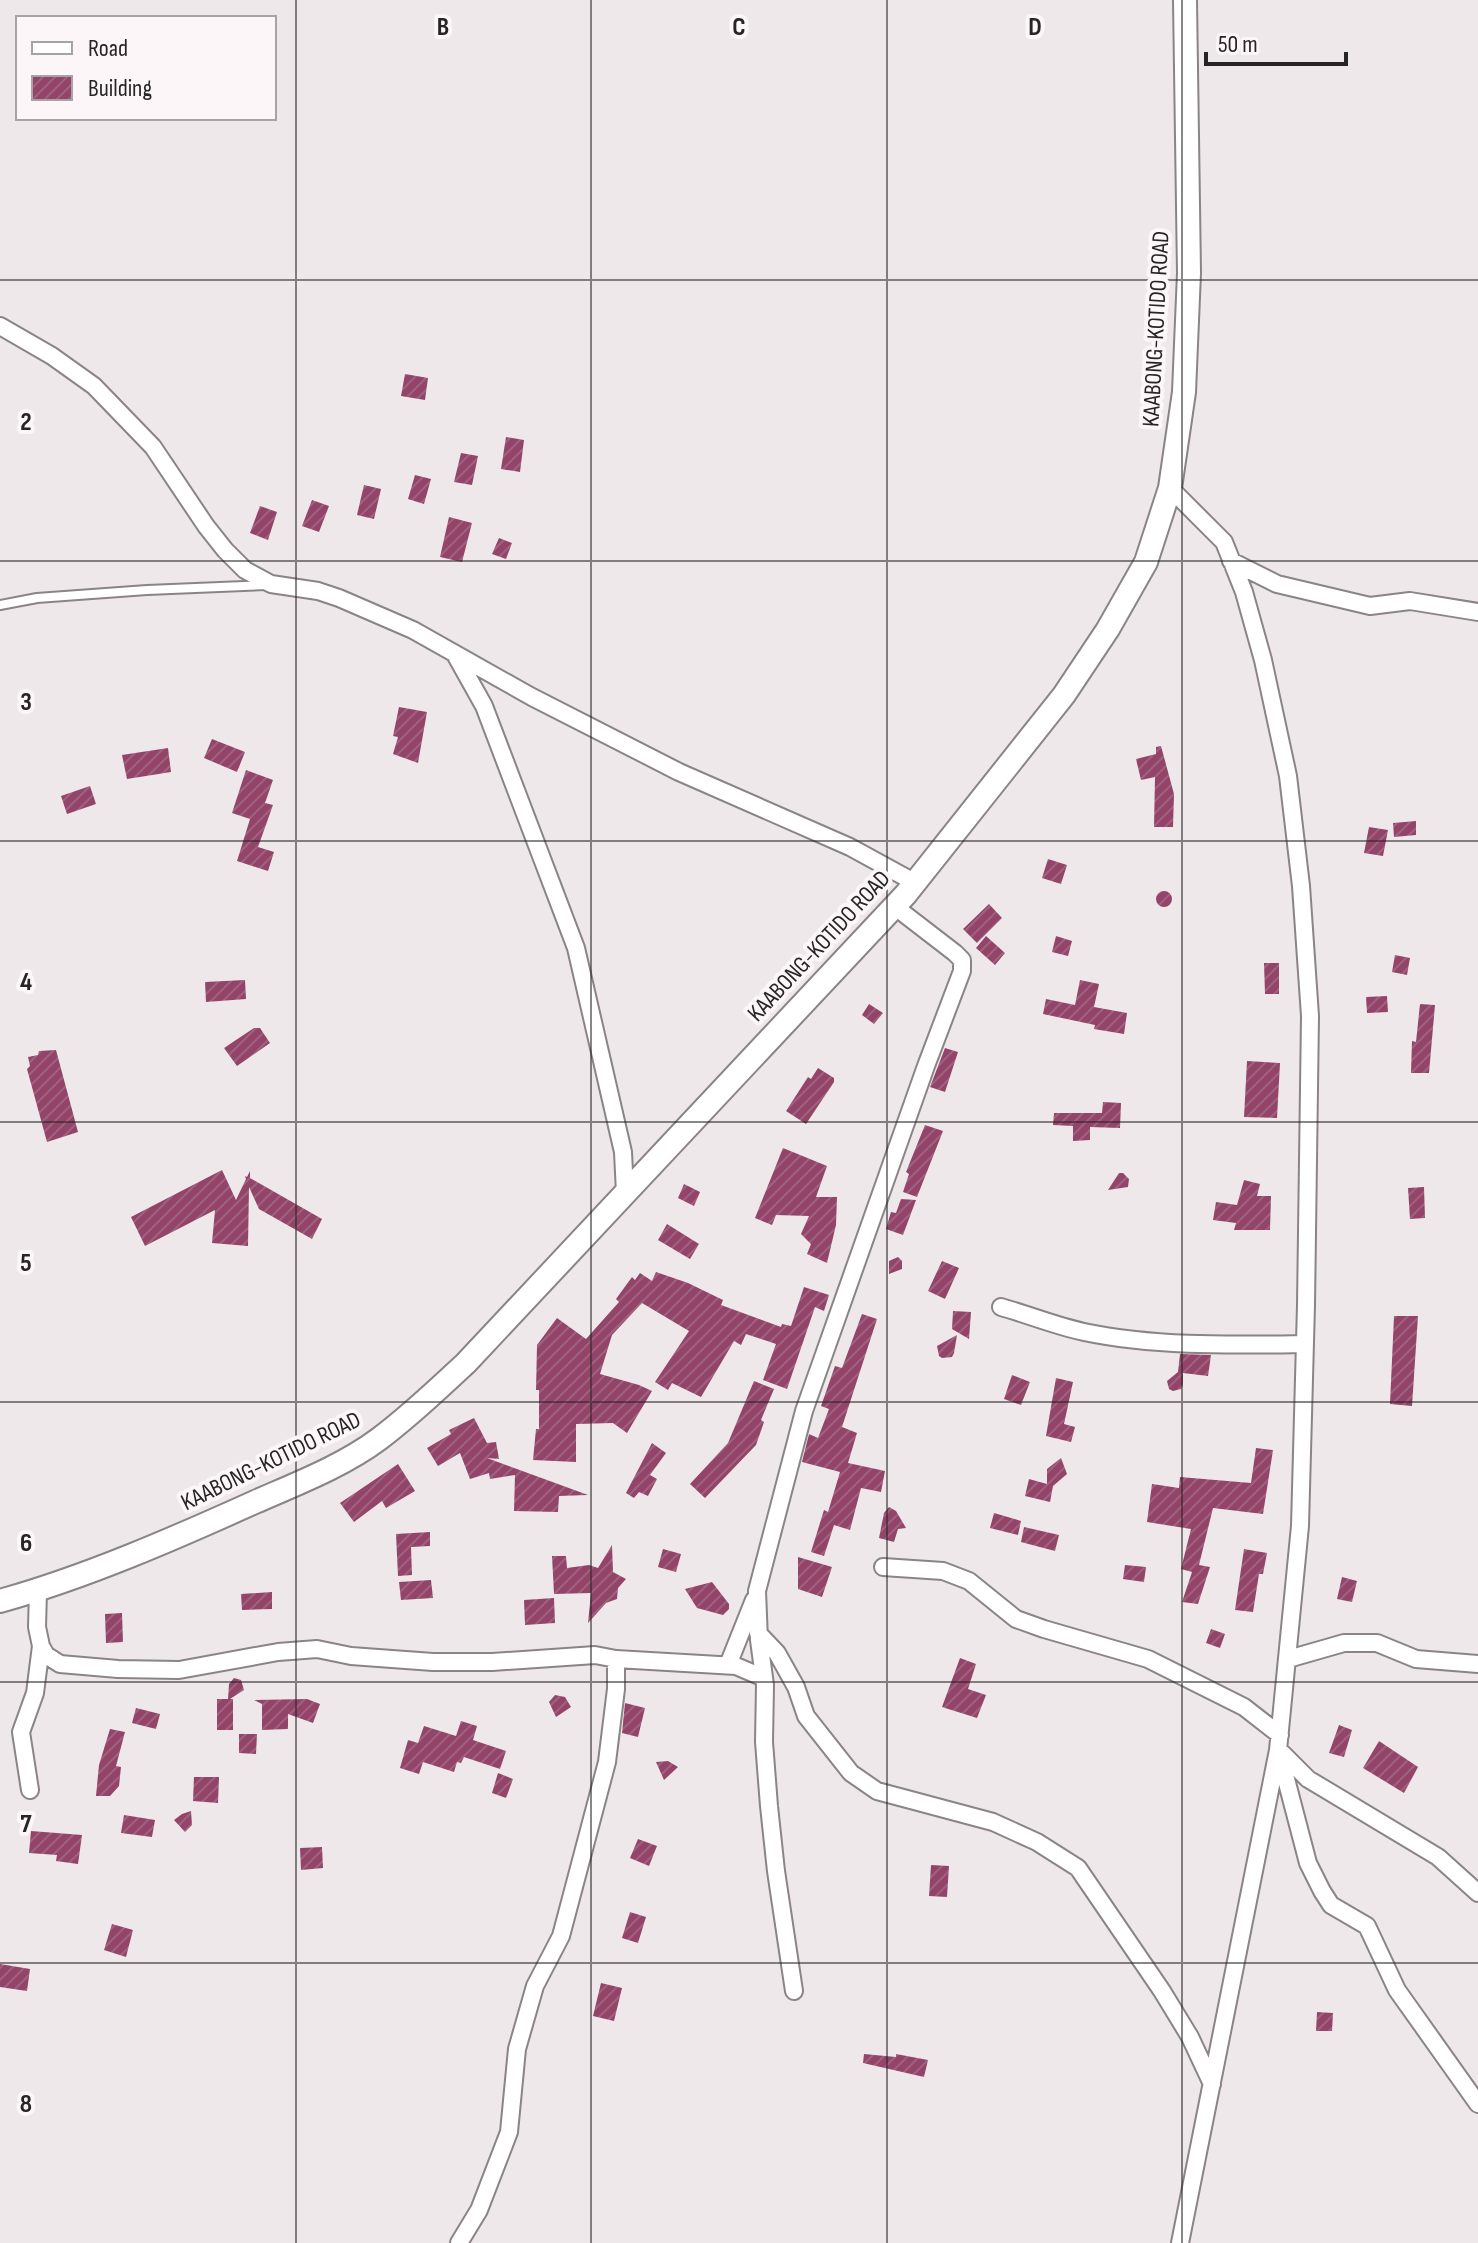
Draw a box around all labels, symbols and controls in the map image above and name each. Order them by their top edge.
text: B [437,12,449,43]
text: C [732,12,746,43]
text: D [1028,12,1042,43]
legend [16,16,276,120]
scale bar [1206,16,1346,66]
text: 50 m [1218,30,1258,59]
text: Road [88,34,128,63]
text: Building [88,74,152,103]
street label: KAABONG-KOTIDO ROAD [1136,230,1176,428]
text: 2 [20,407,32,438]
text: 3 [20,687,32,718]
street label: KAABONG-KOTIDO ROAD [741,864,897,1028]
text: 4 [20,967,32,998]
text: 5 [20,1248,32,1279]
street label: KAABONG-KOTIDO ROAD [176,1405,366,1517]
text: 6 [20,1528,32,1559]
text: 7 [20,1809,32,1840]
text: 8 [20,2089,32,2120]

